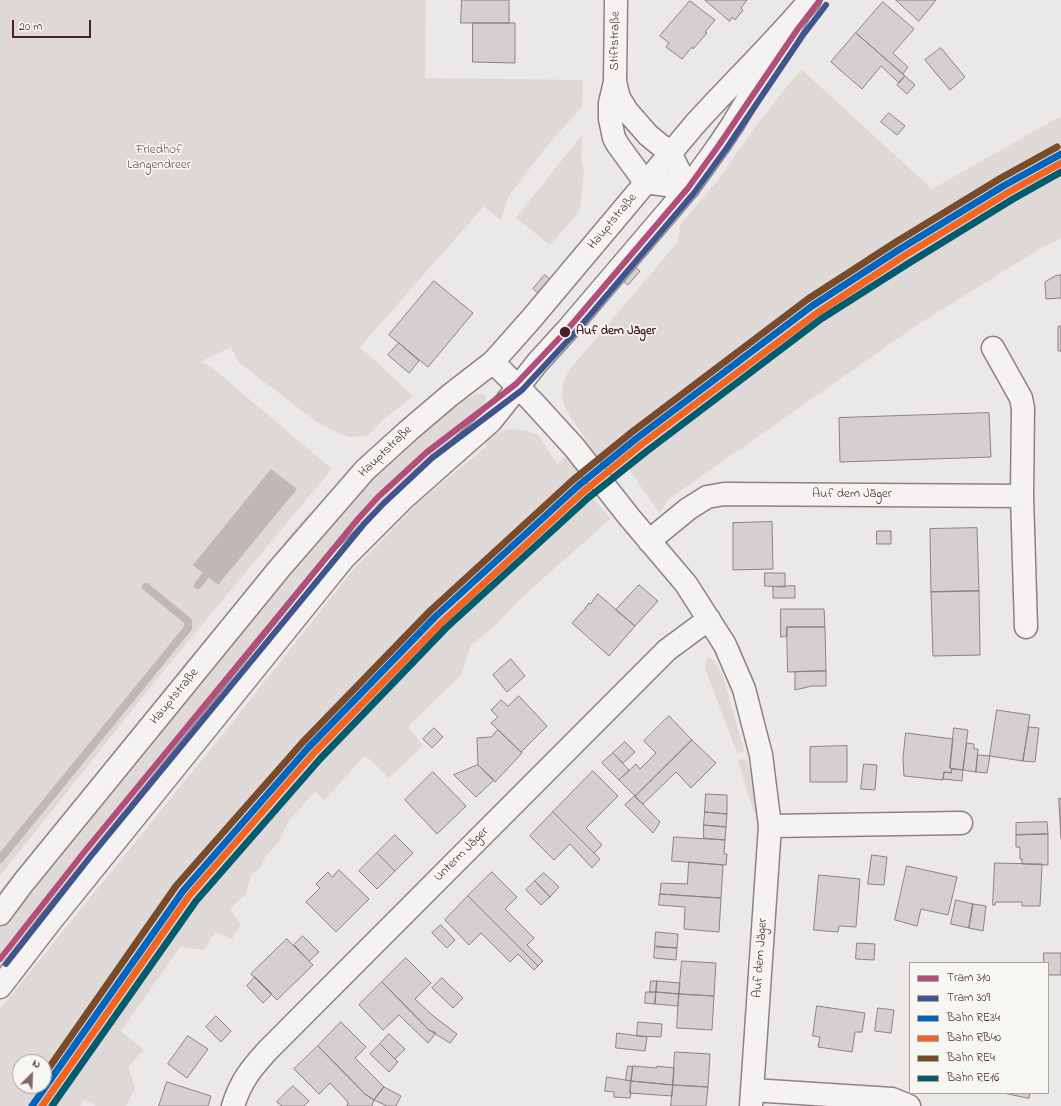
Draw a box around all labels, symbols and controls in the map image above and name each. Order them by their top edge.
street label: Stiftstraße [608,11,624,71]
scale bar [14,12,93,38]
text: 20 m [19,18,42,36]
park label: Friedhof Langendreer [127,143,191,174]
street label: Hauptstraße [585,191,641,253]
place label: Auf dem Jäger [576,324,656,340]
marker: Auf dem Jäger [558,325,572,339]
street label: Hauptstraße [356,423,416,481]
street label: Auf dem Jäger [812,487,892,503]
street label: Hauptstraße [148,666,202,728]
street label: Unterm Jäger [431,824,493,886]
street label: Auf dem Jäger [750,918,772,998]
legend [909,962,1049,1094]
text: Tram 310 [947,969,990,987]
text: Tram 309 [947,989,990,1007]
text: Bahn RE34 [947,1009,1000,1027]
text: Bahn RB40 [947,1029,1001,1047]
text: Bahn RE4 [947,1049,995,1067]
north arrow [12,1054,52,1094]
text: N [30,1055,43,1073]
text: Bahn RE16 [947,1069,999,1087]

